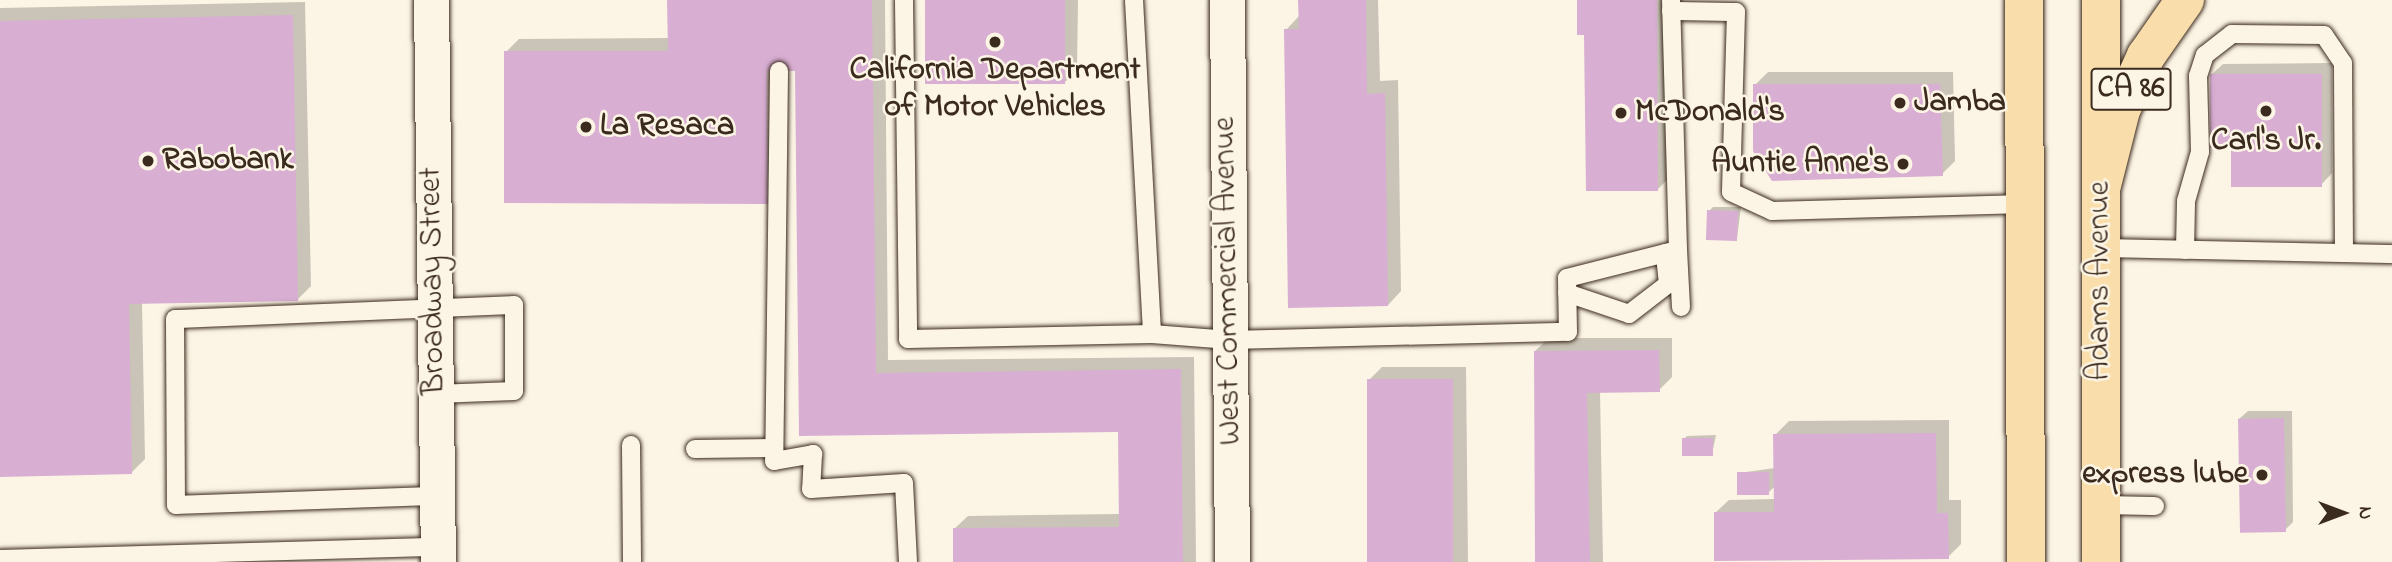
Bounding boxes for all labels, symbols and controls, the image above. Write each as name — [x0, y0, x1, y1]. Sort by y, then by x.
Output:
marker: California Department of Motor Vehicles — [987, 34, 1003, 50]
place label: California Department of Motor Vehicles — [849, 53, 1141, 128]
road number: CA 86 — [2089, 62, 2173, 116]
place label: Jamba — [1914, 84, 2006, 122]
place label: McDonald's — [1635, 94, 1785, 132]
marker: Jamba — [1892, 95, 1908, 111]
marker: Carl's Jr. — [2258, 103, 2274, 119]
marker: McDonald's — [1613, 105, 1629, 121]
place label: La Resaca — [600, 108, 734, 146]
street label: West Commercial Avenue — [1207, 116, 1251, 446]
marker: La Resaca — [578, 119, 594, 135]
place label: Carl's Jr. — [2211, 123, 2321, 161]
place label: Rabobank — [162, 142, 294, 180]
place label: Auntie Anne's — [1711, 145, 1889, 183]
marker: Rabobank — [140, 153, 156, 169]
marker: Auntie Anne's — [1895, 156, 1911, 172]
street label: Broadway Street — [413, 167, 455, 395]
street label: Adams Avenue — [2082, 181, 2120, 381]
place label: express lube — [2082, 456, 2248, 494]
marker: express lube — [2254, 467, 2270, 483]
north arrow — [2308, 478, 2378, 548]
text: N — [2351, 507, 2378, 519]

